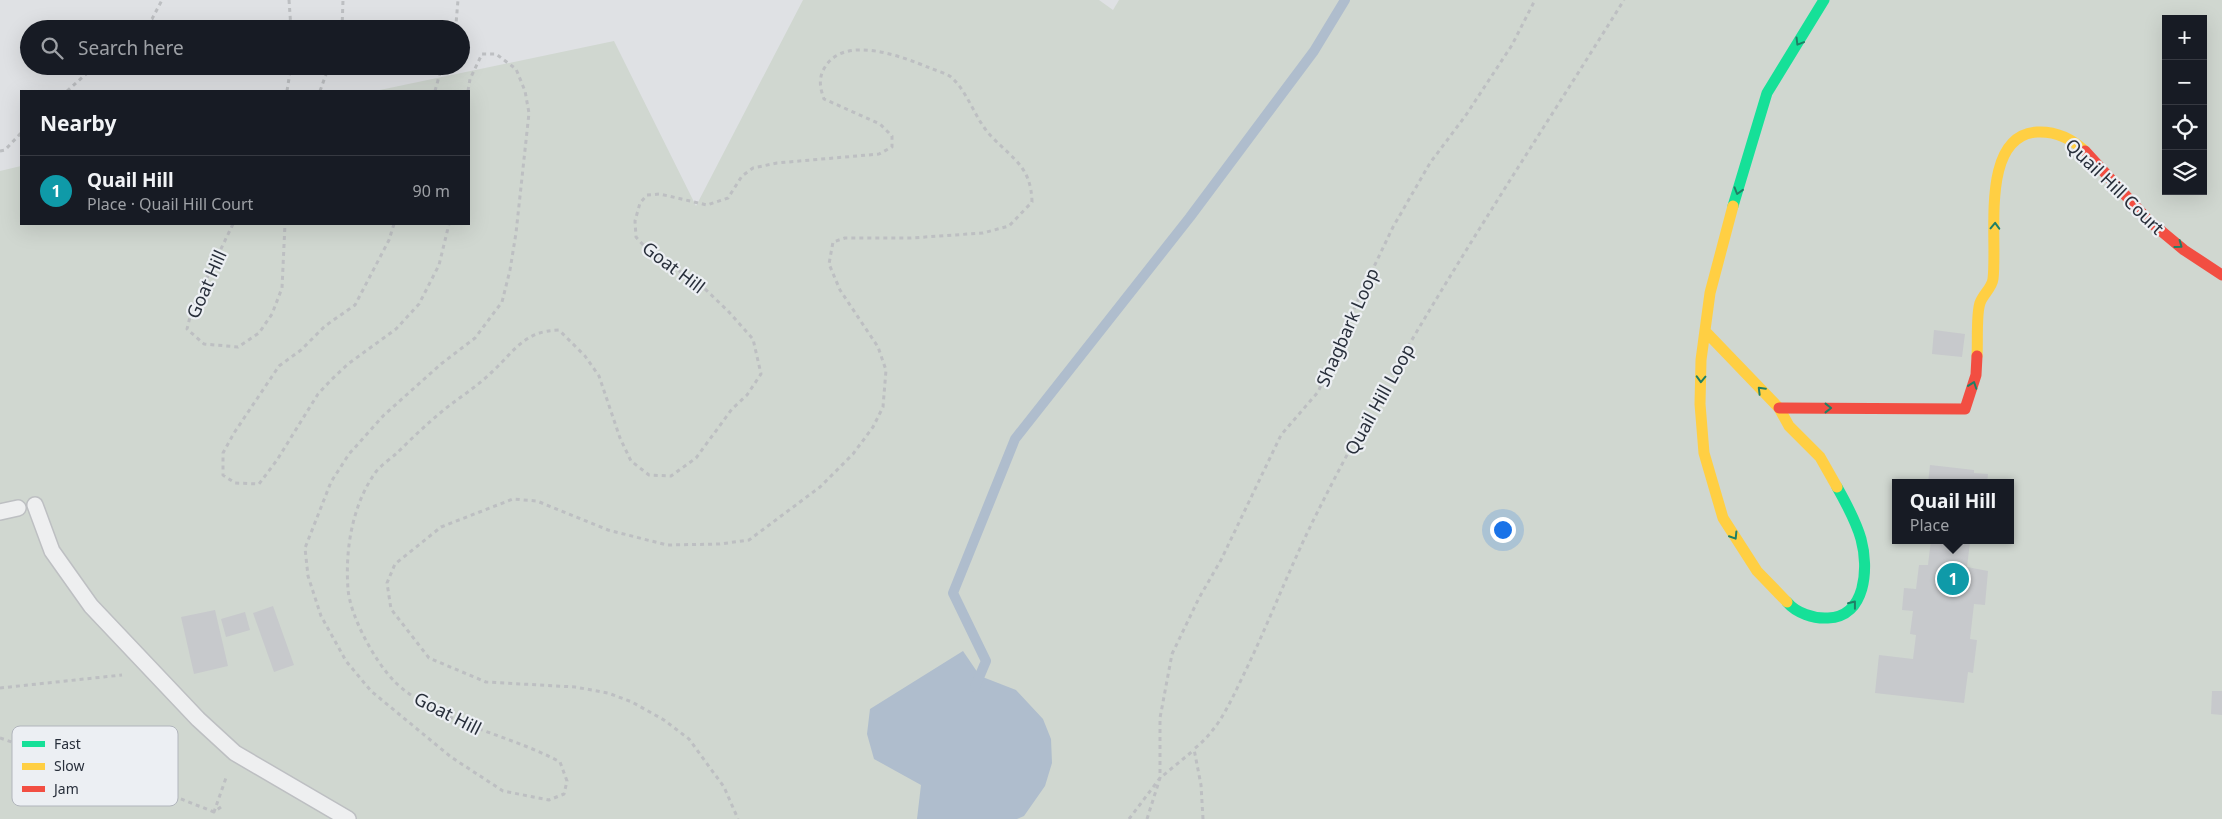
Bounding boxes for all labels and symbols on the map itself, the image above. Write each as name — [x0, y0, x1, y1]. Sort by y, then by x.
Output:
one-way arrow — [1795, 36, 1805, 45]
street label: Quail Hill Court — [2060, 133, 2170, 240]
one-way arrow — [1733, 186, 1743, 194]
one-way arrow — [1990, 222, 2000, 230]
street label: Goat Hill — [638, 236, 710, 298]
one-way arrow — [2173, 239, 2183, 248]
street label: Goat Hill — [180, 246, 232, 322]
street label: Shagbark Loop — [1310, 264, 1384, 390]
street label: Quail Hill Loop — [1339, 339, 1419, 459]
one-way arrow — [1696, 376, 1706, 384]
one-way arrow — [1967, 381, 1977, 389]
one-way arrow — [1758, 386, 1767, 395]
one-way arrow — [1824, 403, 1832, 413]
your location — [1490, 517, 1516, 543]
one-way arrow — [1728, 530, 1738, 539]
pin: 1 — [1937, 560, 1969, 598]
one-way arrow — [1848, 601, 1856, 610]
street label: Goat Hill — [410, 686, 486, 740]
legend — [12, 726, 178, 806]
text: Fast — [54, 734, 81, 753]
text: Slow — [54, 756, 85, 775]
text: Jam — [52, 779, 79, 798]

